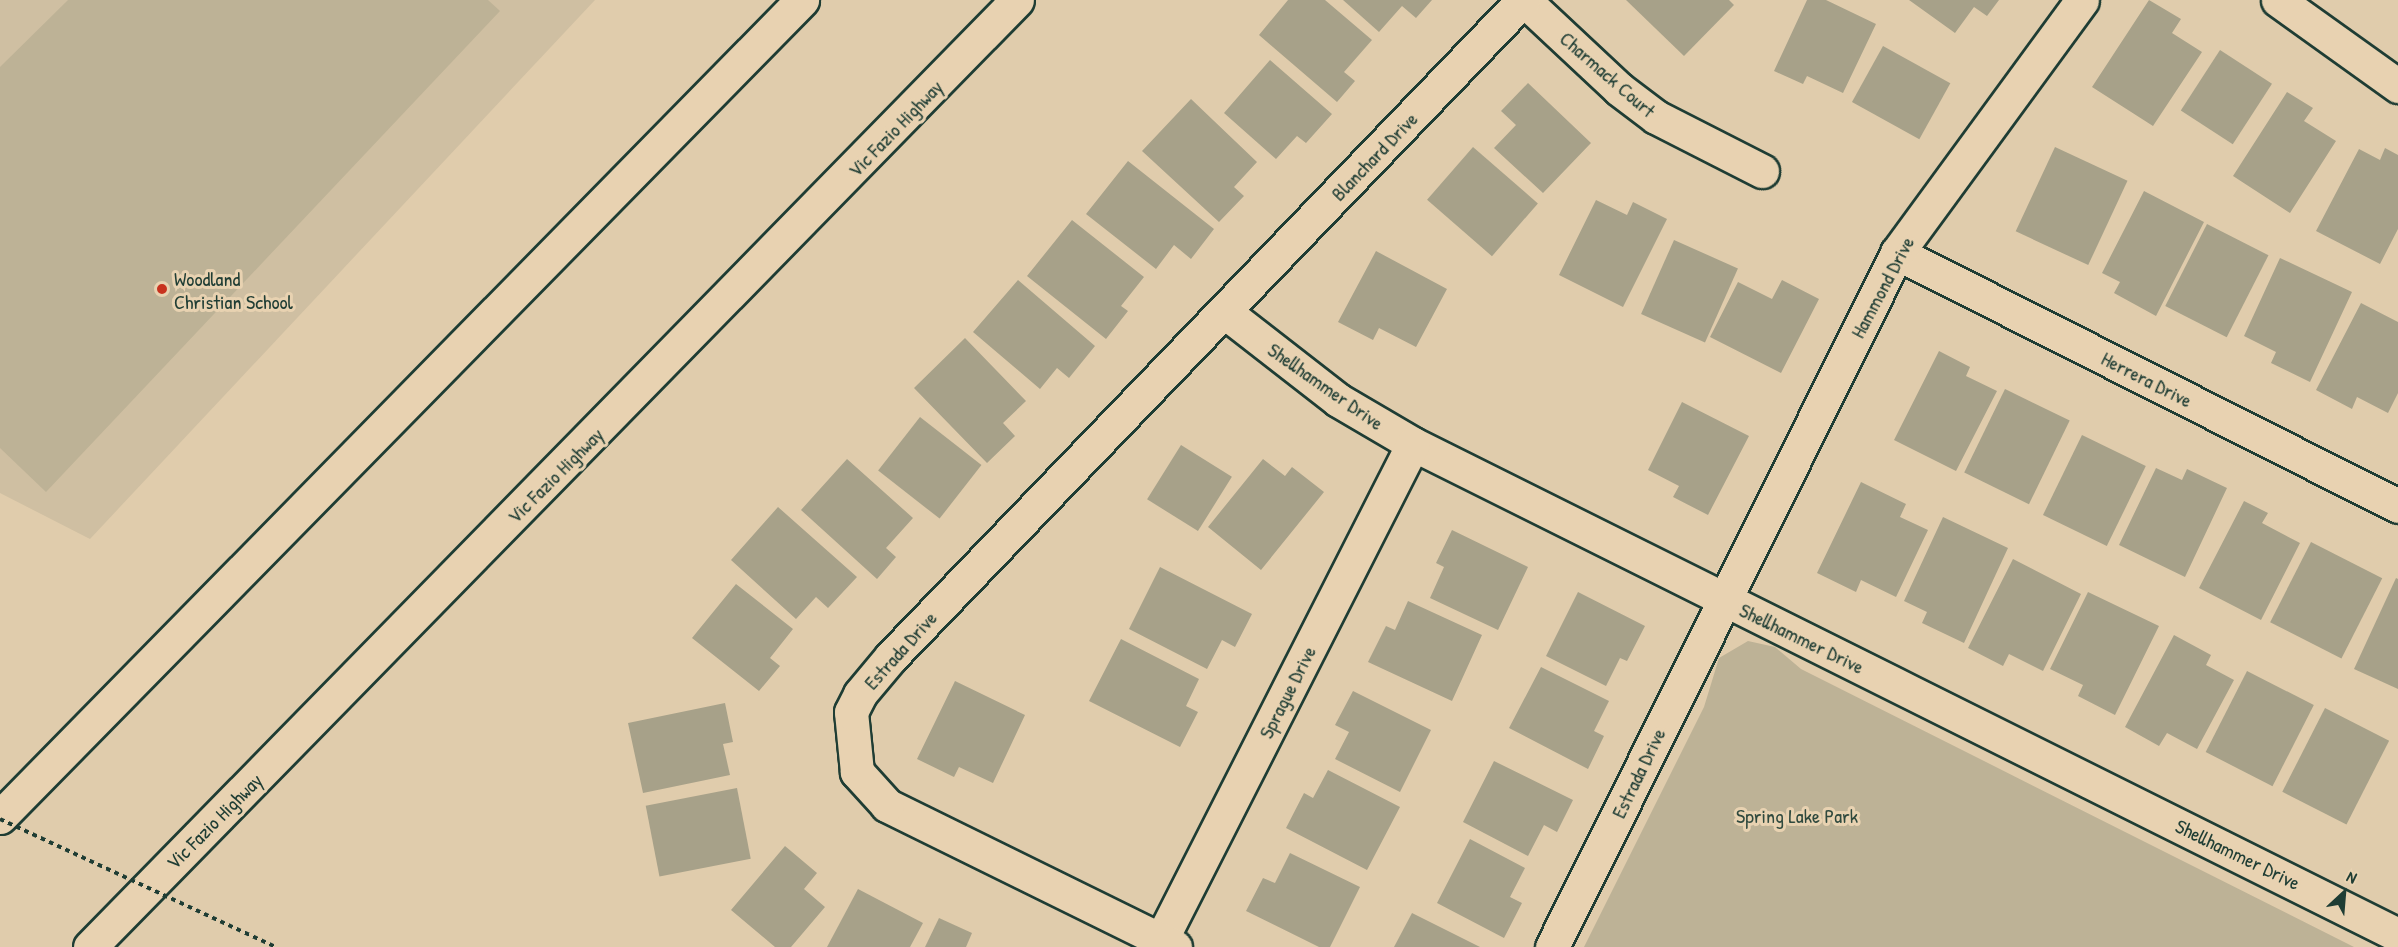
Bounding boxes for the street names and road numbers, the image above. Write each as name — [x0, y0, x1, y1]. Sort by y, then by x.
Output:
street label: Charmack Court — [1555, 26, 1661, 122]
street label: Vic Fazio Highway — [843, 74, 947, 182]
street label: Blanchard Drive — [1326, 107, 1422, 205]
street label: Hammond Drive — [1845, 232, 1919, 342]
street label: Shellhammer Drive — [1264, 337, 1388, 435]
street label: Herrera Drive — [2098, 346, 2196, 412]
street label: Vic Fazio Highway — [502, 422, 608, 528]
street label: Shellhammer Drive — [1736, 598, 1868, 678]
street label: Estrada Drive — [859, 606, 941, 694]
street label: Sprague Drive — [1254, 642, 1320, 742]
street label: Estrada Drive — [1606, 724, 1670, 822]
street label: Vic Fazio Highway — [161, 768, 267, 874]
street label: Shellhammer Drive — [2172, 814, 2304, 894]

